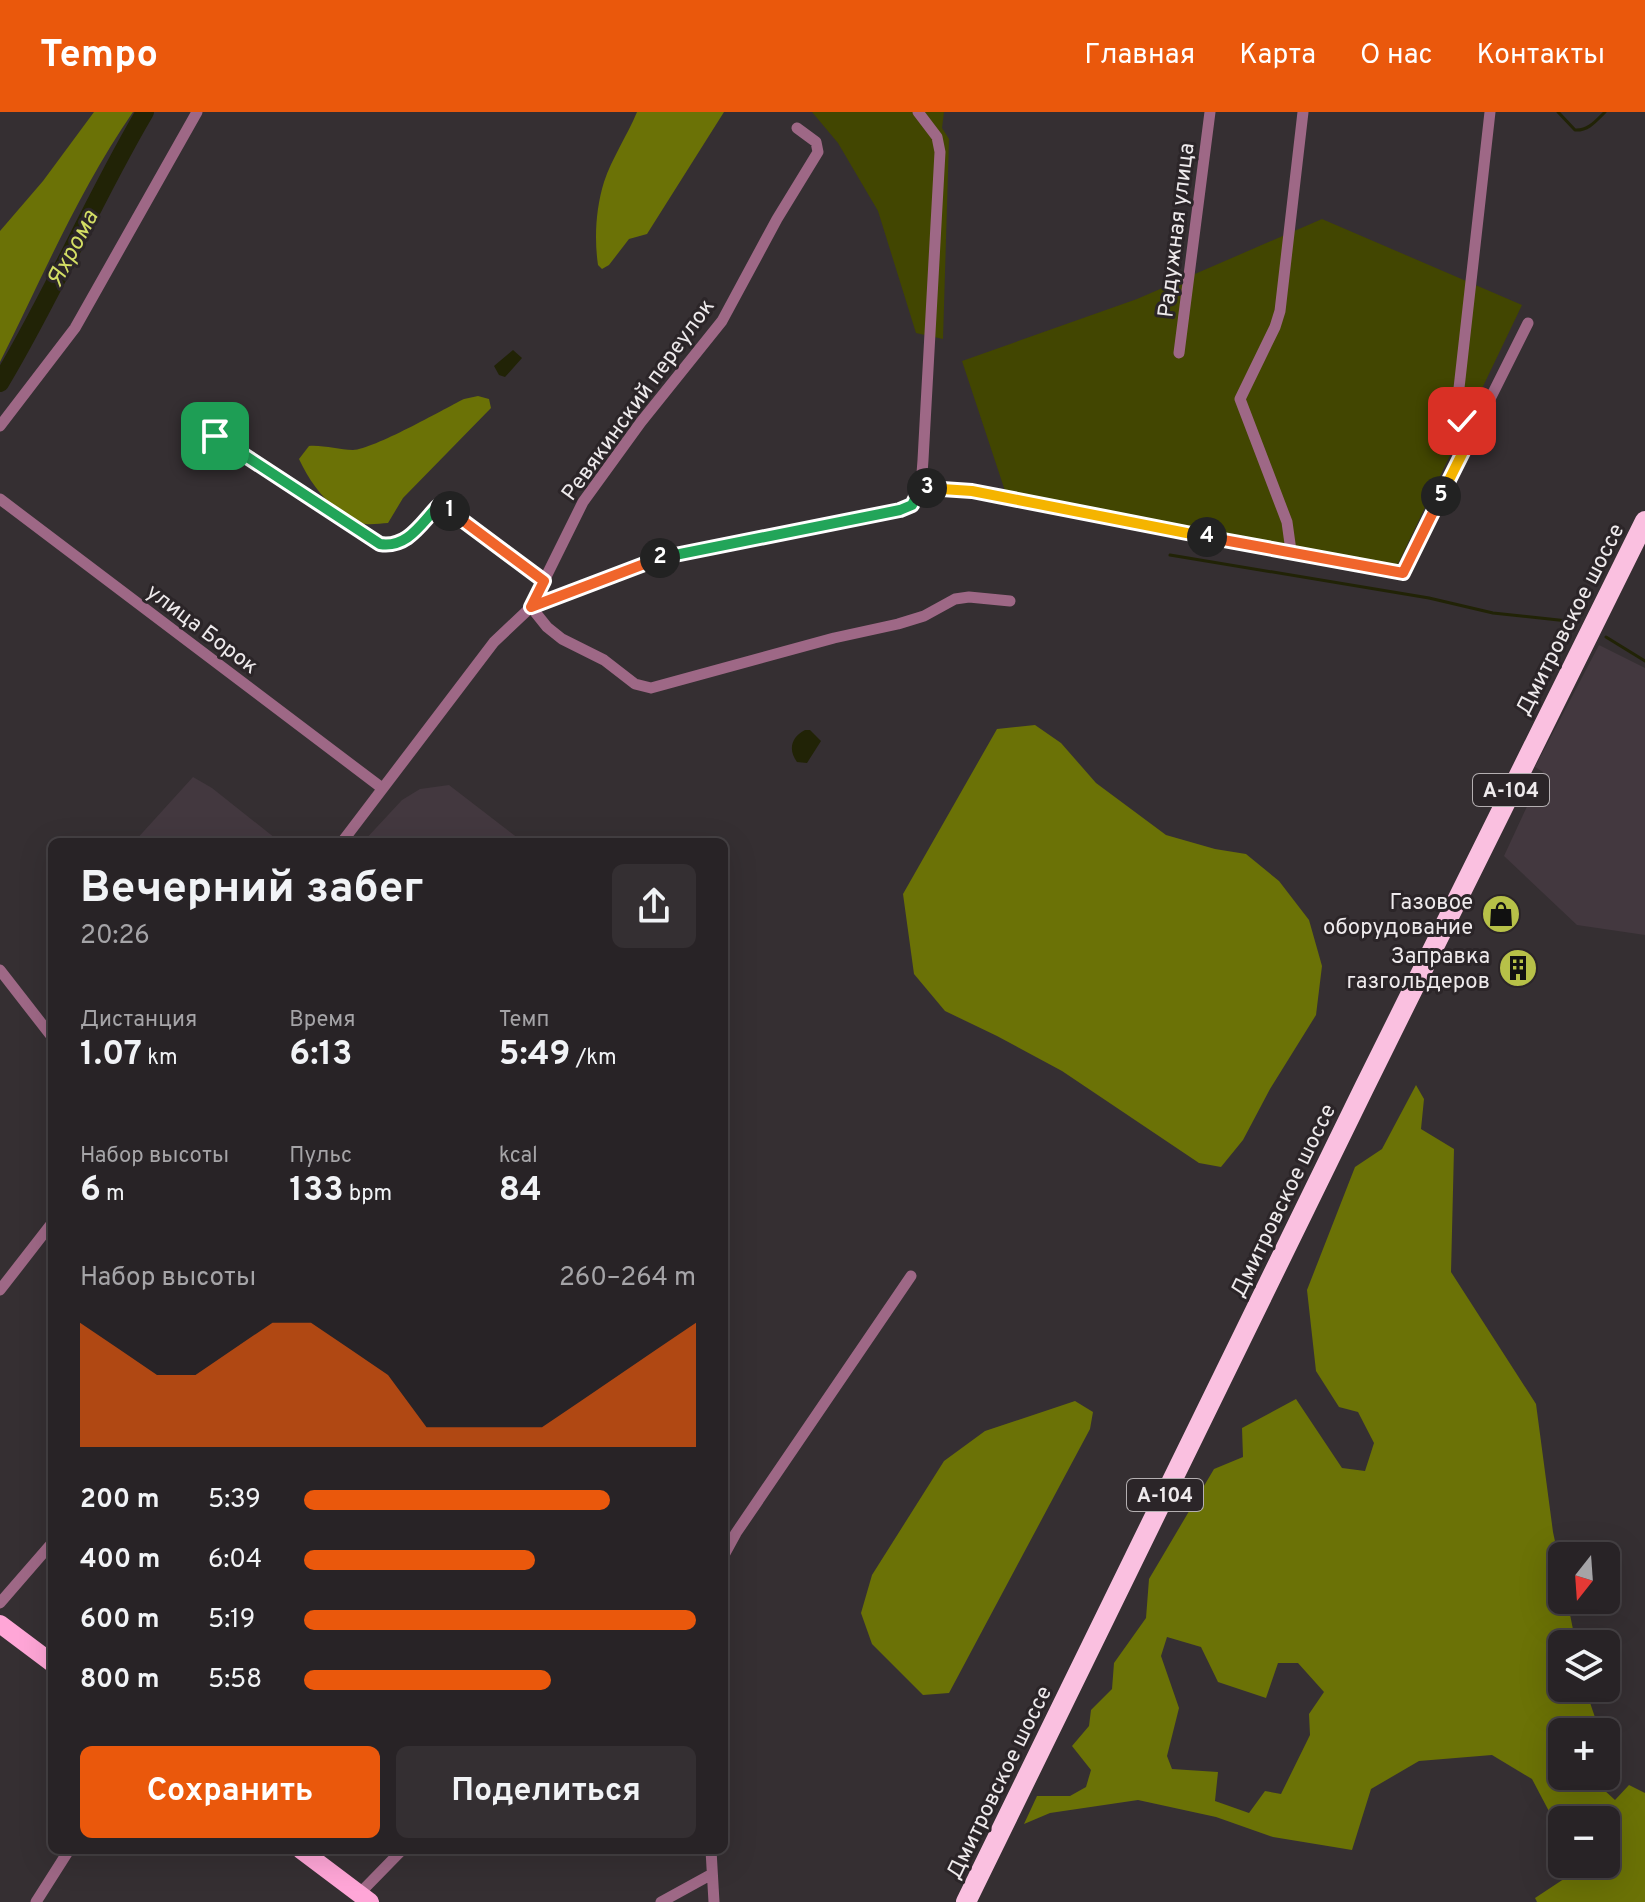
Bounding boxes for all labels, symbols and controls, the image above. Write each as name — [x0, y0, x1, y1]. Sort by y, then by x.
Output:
text: Tempo — [40, 32, 158, 81]
text: Главная — [1084, 38, 1195, 74]
text: Карта — [1239, 38, 1316, 74]
text: О нас — [1360, 38, 1433, 74]
text: Контакты — [1477, 38, 1605, 74]
street label: Радужная улица — [1153, 141, 1202, 319]
water label: Яхрома — [41, 205, 107, 292]
street label: Ревякинский переулок — [557, 294, 721, 507]
pin — [1428, 387, 1496, 455]
icon: check — [1440, 399, 1484, 443]
pin — [181, 402, 249, 470]
icon: arrive — [193, 414, 237, 458]
pin: 3 — [907, 468, 947, 508]
text: 3 — [920, 474, 934, 501]
pin: 5 — [1421, 476, 1461, 516]
text: 5 — [1434, 482, 1448, 509]
pin: 1 — [430, 491, 470, 531]
text: 1 — [446, 497, 454, 524]
pin: 4 — [1187, 517, 1227, 557]
street label: Дмитровское шоссе — [1511, 520, 1631, 721]
text: 4 — [1200, 523, 1214, 550]
pin: 2 — [640, 538, 680, 578]
text: 2 — [653, 544, 667, 571]
street label: улица Борок — [140, 579, 263, 681]
road number: А-104 — [1473, 774, 1549, 806]
text: Вечерний забег — [80, 862, 424, 918]
button: share — [612, 864, 696, 948]
place label: Газовое оборудование — [1323, 890, 1473, 942]
shop icon: Газовое оборудование — [1480, 893, 1522, 935]
text: 20:26 — [80, 920, 150, 953]
place label: Заправка газгольдеров — [1346, 944, 1490, 996]
building icon: Заправка газгольдеров — [1497, 947, 1539, 989]
text: Дистанция — [80, 1007, 197, 1034]
text: Время — [289, 1007, 355, 1034]
text: Темп — [499, 1007, 549, 1034]
text: 1.07 — [80, 1034, 142, 1077]
text: 6:13 — [289, 1034, 352, 1077]
text: 5:49 — [499, 1034, 570, 1077]
text: km — [142, 1045, 178, 1072]
text: /km — [570, 1045, 617, 1072]
street label: Дмитровское шоссе — [1226, 1100, 1343, 1302]
text: Набор высоты — [80, 1143, 229, 1170]
text: Пульс — [289, 1143, 352, 1170]
text: kcal — [499, 1143, 538, 1170]
text: 6 — [80, 1170, 101, 1213]
text: 133 — [289, 1170, 344, 1213]
text: 84 — [499, 1170, 542, 1213]
text: m — [101, 1181, 125, 1208]
text: bpm — [344, 1181, 392, 1208]
text: Набор высоты — [80, 1262, 256, 1295]
text: 260–264 m — [559, 1262, 696, 1295]
road number: А-104 — [1127, 1479, 1203, 1511]
text: 200 m — [80, 1484, 159, 1517]
text: 5:39 — [208, 1484, 261, 1517]
north arrow — [1548, 1542, 1620, 1614]
map controls — [1548, 1542, 1620, 1878]
text: 400 m — [80, 1544, 160, 1577]
text: 6:04 — [208, 1544, 262, 1577]
text: 600 m — [80, 1604, 160, 1637]
text: 5:19 — [208, 1604, 255, 1637]
button: layers — [1548, 1630, 1620, 1702]
text: 800 m — [80, 1664, 160, 1697]
text: 5:58 — [208, 1664, 262, 1697]
street label: Дмитровское шоссе — [942, 1682, 1059, 1884]
button: + — [1548, 1718, 1620, 1790]
button: Сохранить — [80, 1746, 380, 1838]
button: Поделиться — [396, 1746, 696, 1838]
button: − — [1548, 1806, 1620, 1878]

